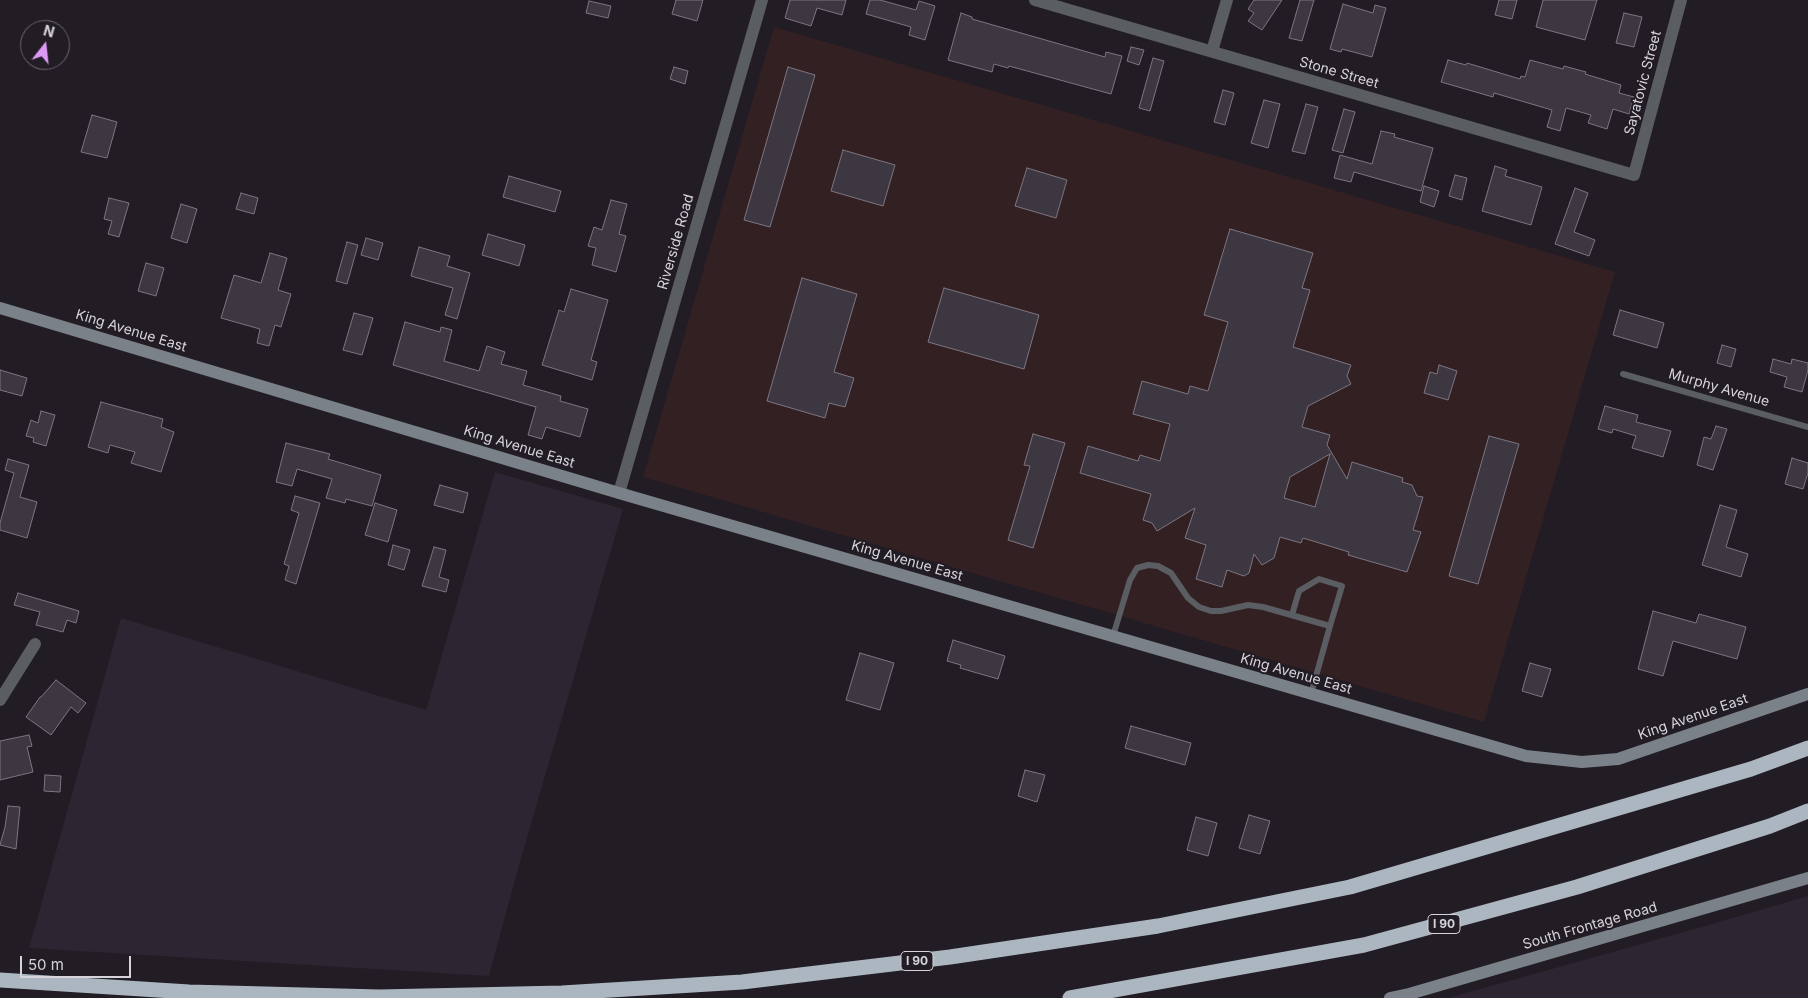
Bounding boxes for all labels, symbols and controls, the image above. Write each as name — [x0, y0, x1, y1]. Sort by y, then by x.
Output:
north arrow — [20, 20, 70, 70]
text: N — [42, 21, 56, 41]
street label: Sayatovic Street — [1621, 29, 1665, 137]
street label: Stone Street — [1297, 54, 1381, 92]
street label: Riverside Road — [654, 192, 698, 292]
street label: King Avenue East — [73, 306, 189, 356]
street label: Murphy Avenue — [1667, 366, 1771, 410]
street label: King Avenue East — [461, 422, 577, 472]
street label: King Avenue East — [849, 537, 965, 585]
street label: King Avenue East — [1238, 650, 1354, 698]
street label: King Avenue East — [1636, 690, 1750, 744]
street label: South Frontage Road — [1521, 899, 1659, 953]
road number: I 90 — [1428, 914, 1460, 934]
scale bar — [22, 946, 134, 978]
road number: I 90 — [901, 951, 933, 970]
text: 50 m — [28, 955, 64, 974]

